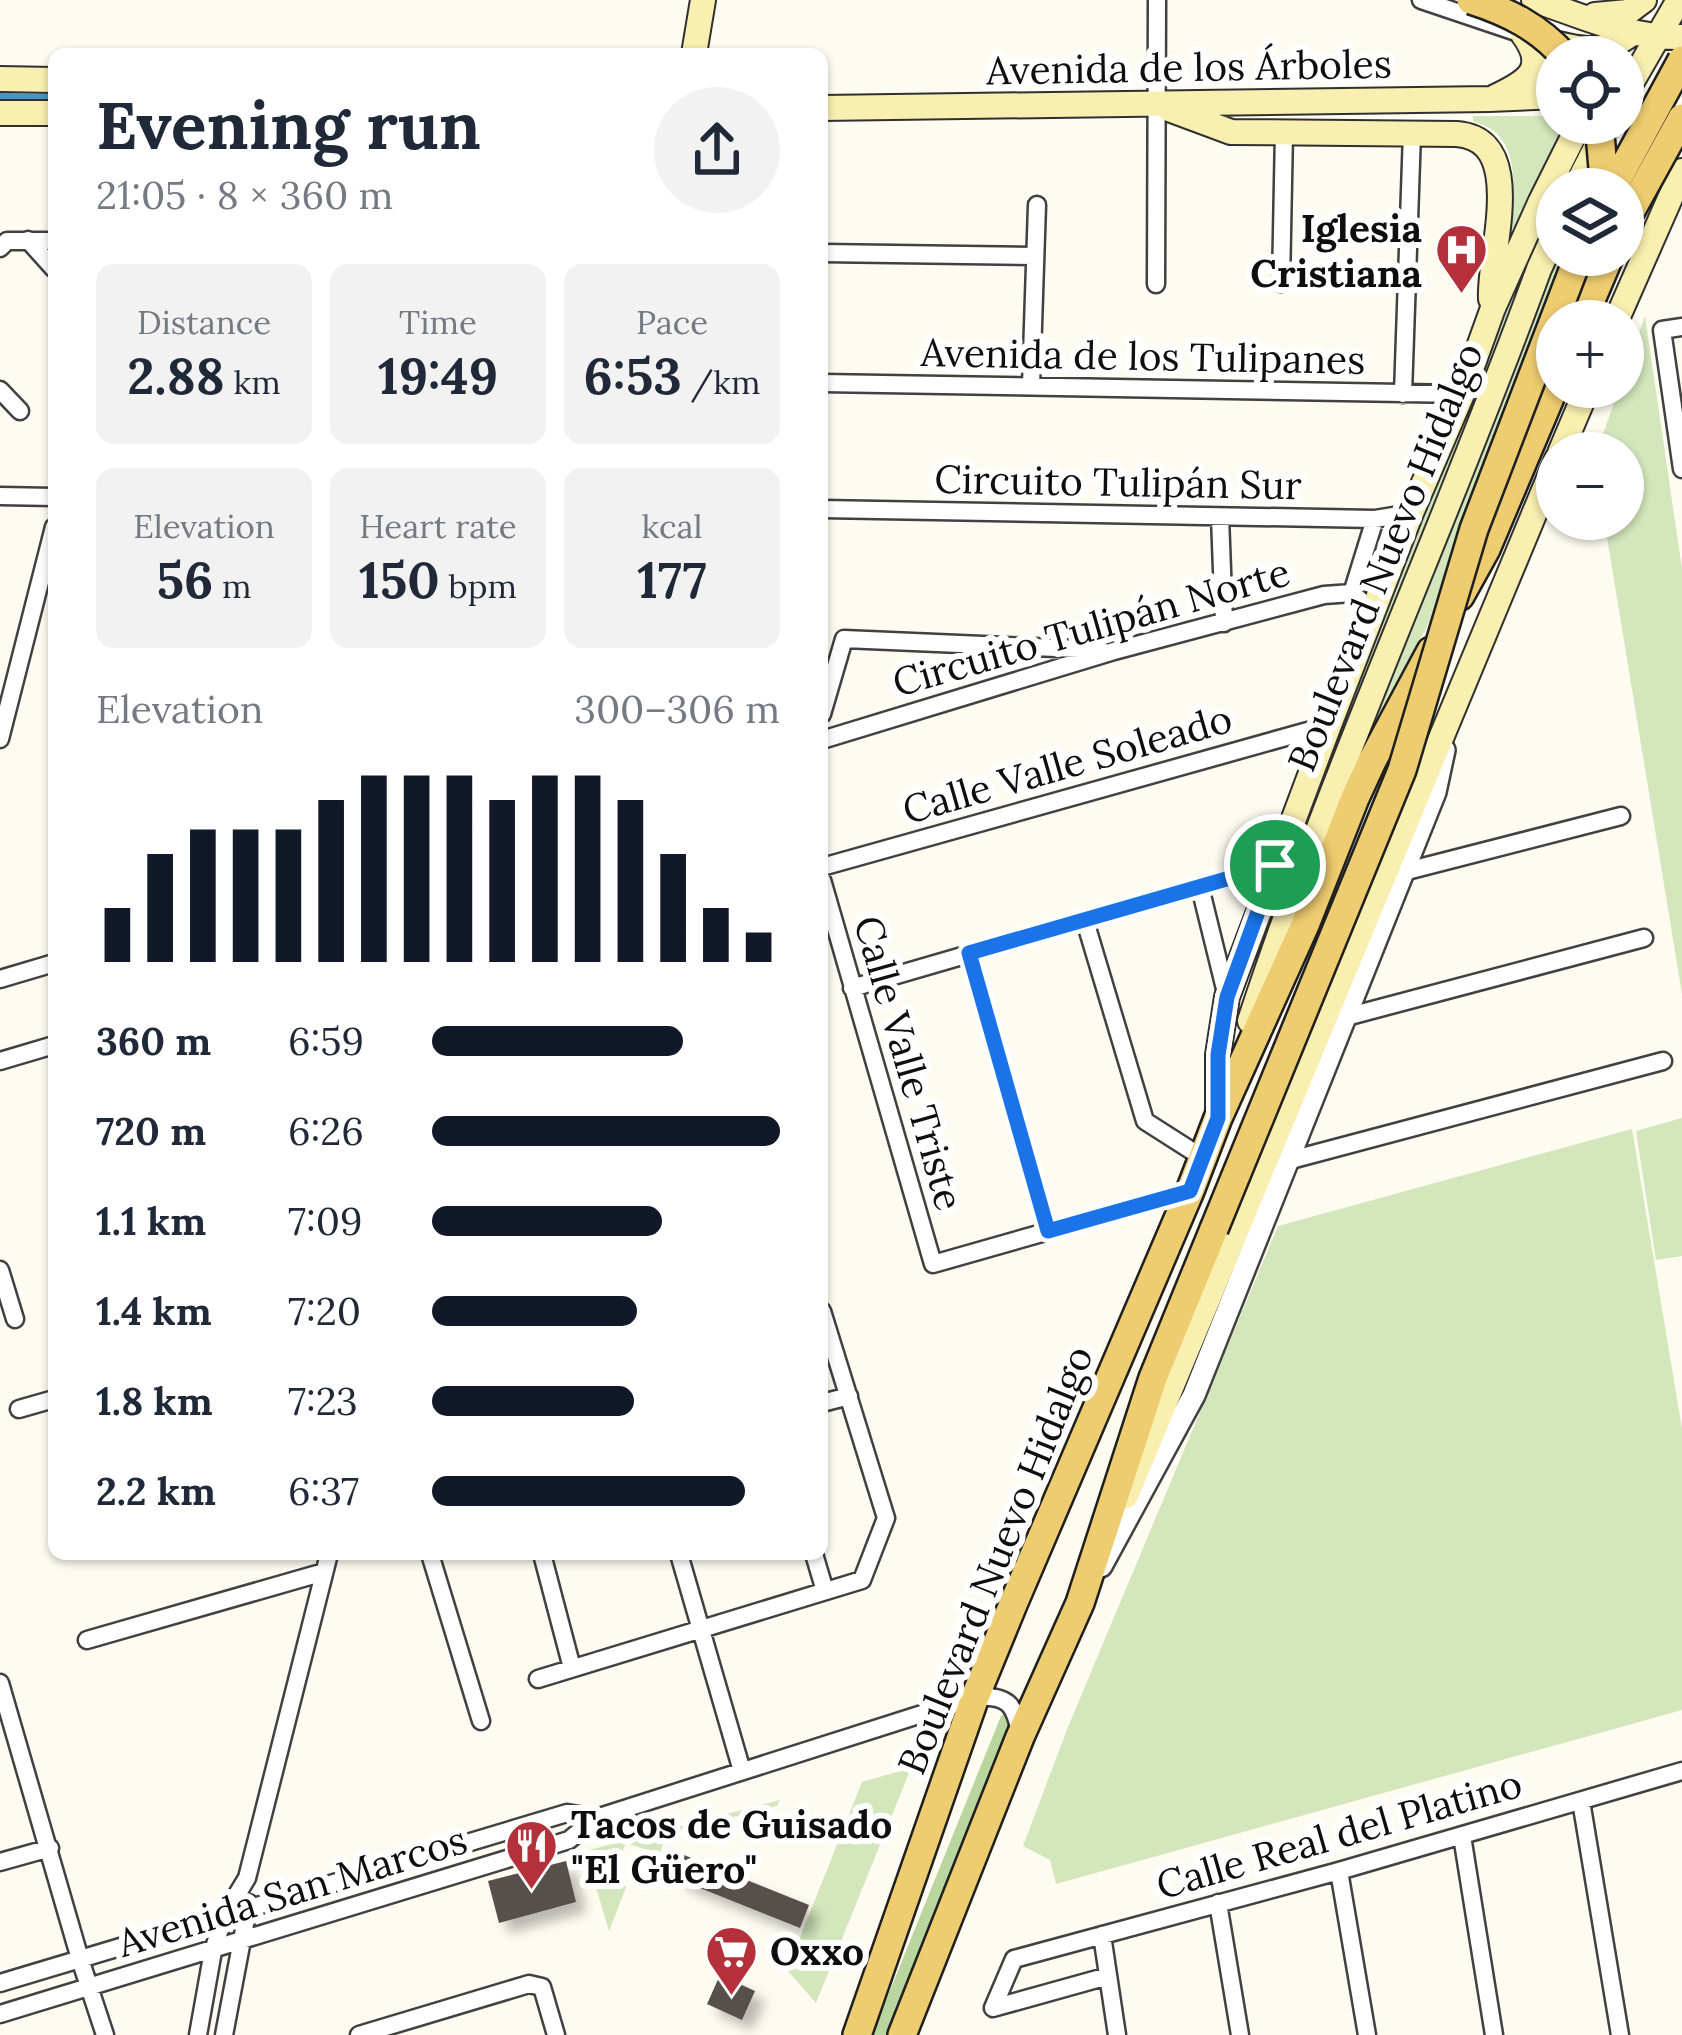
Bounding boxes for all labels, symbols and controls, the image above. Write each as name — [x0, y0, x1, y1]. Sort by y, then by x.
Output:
map controls — [1536, 36, 1644, 540]
button: locate — [1536, 36, 1644, 144]
street label: Avenida de los Árboles — [985, 38, 1392, 96]
text: Evening run — [96, 83, 481, 167]
button: share — [654, 87, 780, 213]
button: layers — [1536, 168, 1644, 276]
text: 21:05 · 8 × 360 m — [96, 170, 393, 220]
place label: Iglesia Cristiana — [1250, 203, 1422, 298]
hospital icon: Iglesia Cristiana — [1433, 222, 1489, 296]
button: + — [1536, 300, 1644, 408]
text: Distance — [137, 301, 271, 343]
text: Time — [399, 301, 477, 343]
text: Pace — [636, 301, 708, 343]
street label: Avenida de los Tulipanes — [919, 327, 1366, 385]
street label: Boulevard Nuevo Hidalgo — [1276, 336, 1494, 778]
text: 2.88 — [127, 343, 225, 408]
text: 19:49 — [378, 343, 498, 408]
text: 6:53 — [584, 343, 682, 408]
text: km — [225, 361, 281, 403]
text: /km — [682, 361, 760, 403]
button: − — [1536, 432, 1644, 540]
street label: Circuito Tulipán Sur — [934, 454, 1302, 510]
text: Elevation — [133, 505, 275, 547]
text: Heart rate — [359, 505, 517, 547]
text: kcal — [642, 505, 702, 547]
street label: Circuito Tulipán Norte — [887, 546, 1295, 708]
text: 56 — [156, 547, 213, 612]
text: 150 — [359, 547, 440, 612]
text: 177 — [637, 547, 707, 612]
text: m — [213, 565, 252, 607]
text: bpm — [440, 565, 517, 607]
text: Elevation — [96, 684, 264, 734]
text: 300–306 m — [574, 684, 780, 734]
street label: Calle Valle Soleado — [897, 693, 1237, 835]
pin — [1224, 814, 1326, 916]
icon: arrive — [1242, 832, 1308, 898]
street label: Calle Valle Triste — [843, 910, 975, 1216]
text: 360 m — [96, 1016, 211, 1066]
text: 6:59 — [288, 1016, 364, 1066]
text: 720 m — [96, 1106, 206, 1156]
text: 6:26 — [288, 1106, 364, 1156]
text: 1.1 km — [96, 1196, 206, 1246]
text: 7:09 — [288, 1196, 363, 1246]
text: 1.4 km — [96, 1286, 212, 1336]
text: 7:20 — [288, 1286, 361, 1336]
street label: Boulevard Nuevo Hidalgo — [886, 1339, 1104, 1781]
text: 1.8 km — [96, 1376, 213, 1426]
text: 7:23 — [288, 1376, 358, 1426]
text: 2.2 km — [96, 1466, 216, 1516]
text: 6:37 — [288, 1466, 359, 1516]
street label: Calle Real del Platino — [1150, 1758, 1528, 1910]
place label: Tacos de Guisado "El Güero" — [571, 1799, 892, 1894]
street label: Avenida San Marcos — [110, 1814, 473, 1968]
restaurant icon: Tacos de Guisado "El Güero" — [504, 1818, 560, 1892]
supermarket icon: Oxxo — [703, 1923, 759, 1997]
place label: Oxxo — [770, 1926, 864, 1976]

